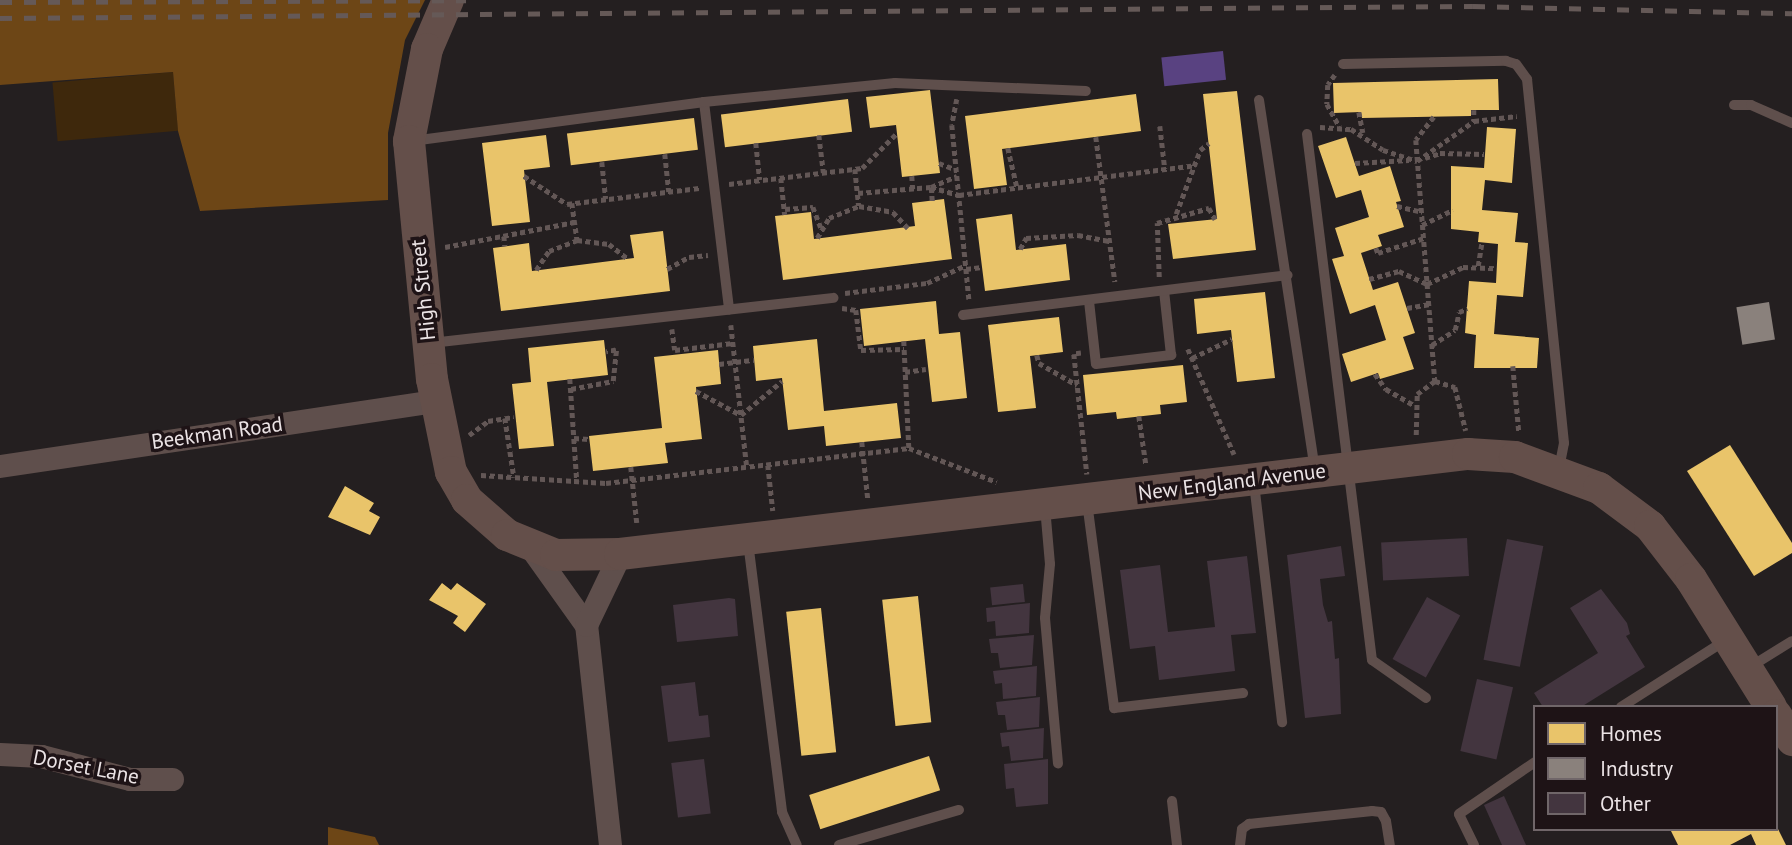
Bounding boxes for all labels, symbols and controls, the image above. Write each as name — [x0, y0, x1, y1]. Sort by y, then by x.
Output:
street label: High Street — [405, 238, 441, 342]
street label: Beekman Road — [150, 411, 284, 455]
street label: New England Avenue — [1136, 458, 1328, 506]
legend — [1533, 705, 1778, 831]
text: Homes — [1600, 720, 1662, 747]
street label: Dorset Lane — [31, 744, 141, 790]
text: Industry — [1600, 755, 1673, 782]
text: Other — [1600, 790, 1651, 817]

